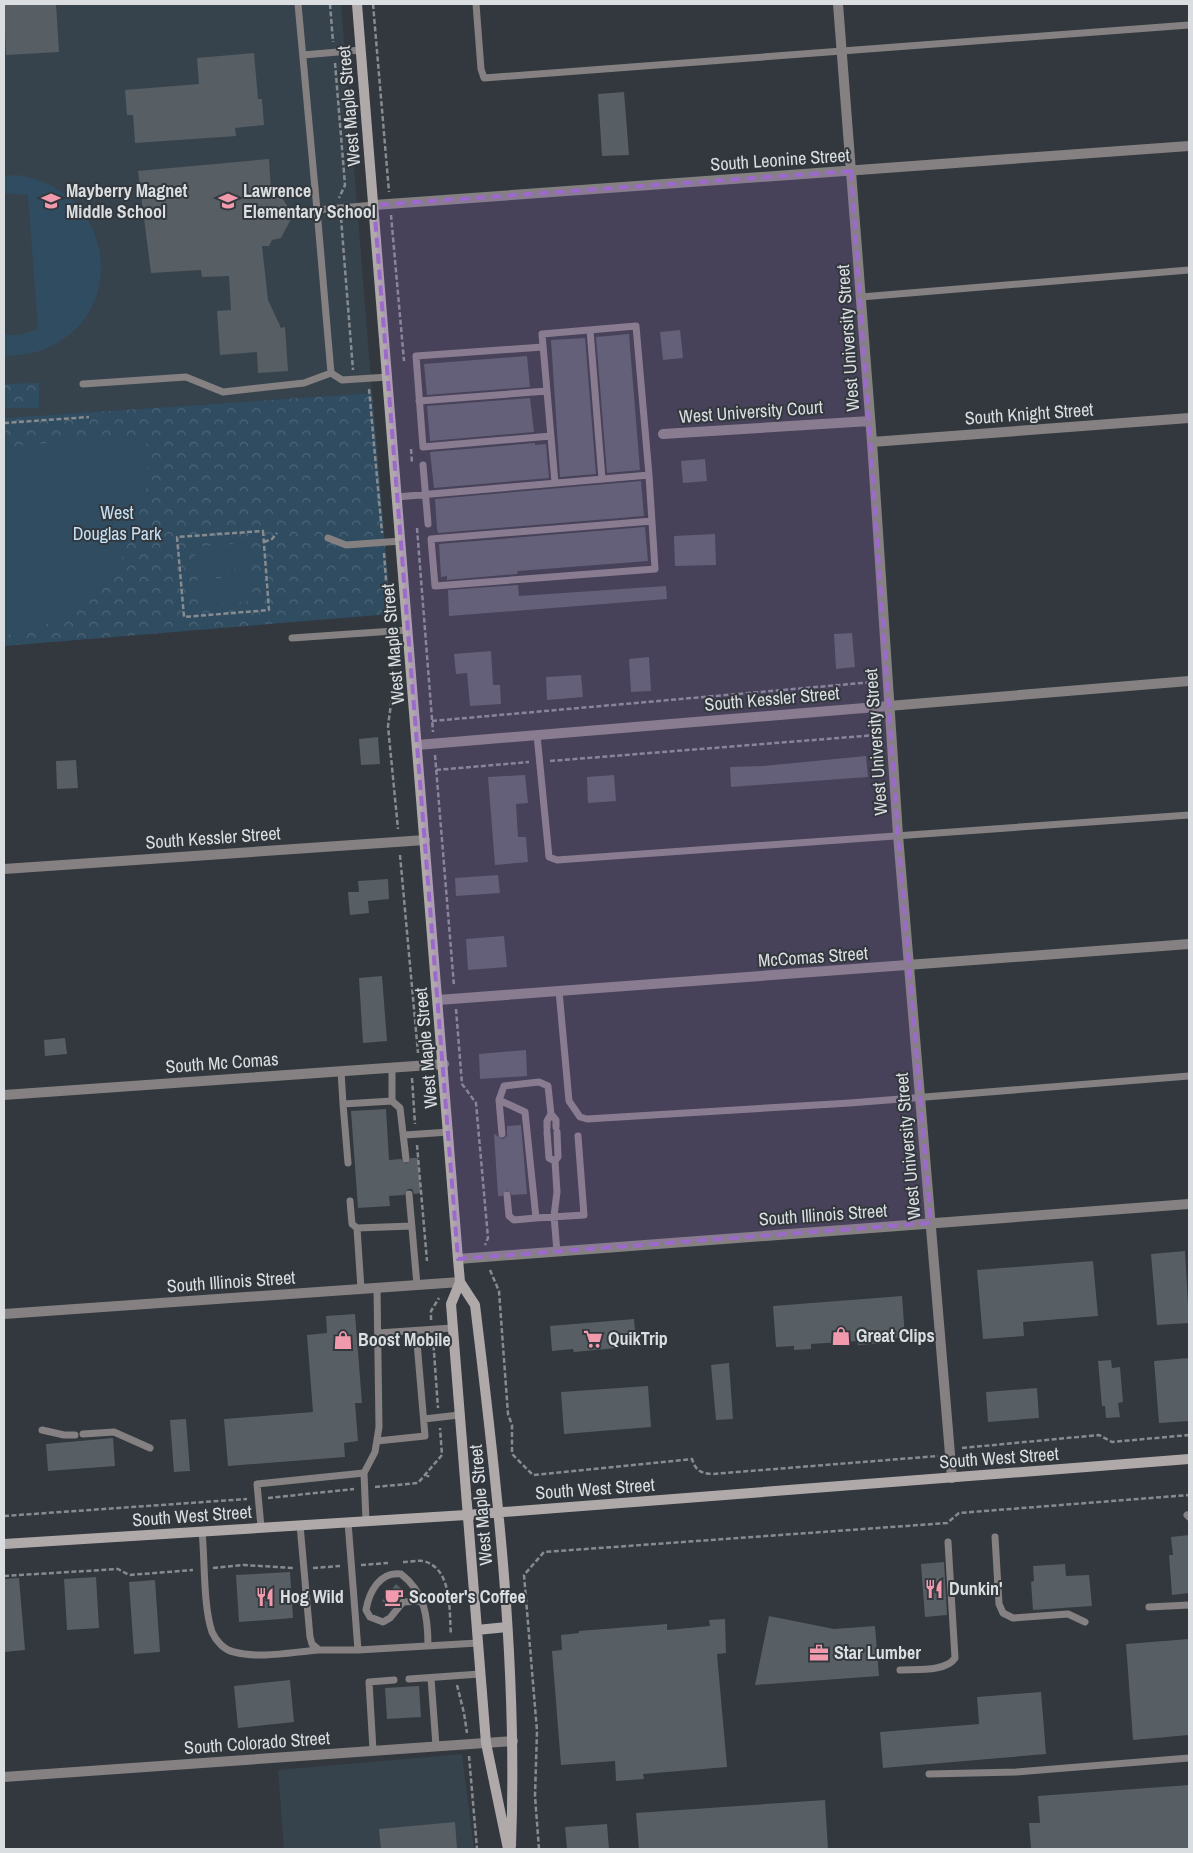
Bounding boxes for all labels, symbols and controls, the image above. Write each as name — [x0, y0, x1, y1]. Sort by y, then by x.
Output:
street label: West Maple Street — [331, 45, 366, 167]
street label: South Leonine Street — [709, 142, 850, 177]
place label: Mayberry Magnet Middle School — [66, 178, 187, 224]
place label: Lawrence Elementary School — [243, 178, 376, 224]
school or university icon: Mayberry Magnet Middle School — [40, 190, 62, 212]
school or university icon: Lawrence Elementary School — [217, 190, 239, 212]
street label: West University Street — [830, 264, 865, 412]
street label: West University Court — [678, 394, 824, 429]
street label: South Knight Street — [964, 397, 1094, 430]
park label: West Douglas Park — [73, 500, 162, 546]
street label: West Maple Street — [375, 583, 410, 705]
street label: West University Street — [858, 668, 893, 816]
street label: South Kessler Street — [703, 680, 840, 717]
street label: South Kessler Street — [145, 820, 281, 855]
street label: McComas Street — [757, 940, 869, 973]
street label: West Maple Street — [408, 987, 443, 1109]
street label: South Mc Comas — [165, 1046, 279, 1079]
street label: West University Street — [889, 1072, 926, 1221]
street label: South Illinois Street — [758, 1198, 888, 1231]
street label: South Illinois Street — [166, 1265, 296, 1298]
place label: Great Clips — [856, 1323, 935, 1348]
shop icon: Great Clips — [830, 1325, 852, 1347]
place label: QuikTrip — [608, 1326, 668, 1351]
place label: Boost Mobile — [358, 1327, 451, 1352]
supermarket icon: QuikTrip — [582, 1328, 604, 1350]
shop icon: Boost Mobile — [332, 1329, 354, 1351]
street label: South West Street — [938, 1441, 1059, 1474]
street label: West Maple Street — [463, 1444, 498, 1566]
street label: South West Street — [534, 1472, 655, 1505]
street label: South West Street — [131, 1499, 252, 1532]
place label: Dunkin' — [949, 1576, 1003, 1601]
restaurant icon: Dunkin' — [923, 1578, 945, 1600]
place label: Hog Wild — [280, 1584, 344, 1609]
place label: Scooter's Coffee — [409, 1584, 526, 1609]
restaurant icon: Hog Wild — [254, 1586, 276, 1608]
cafe icon: Scooter's Coffee — [383, 1586, 405, 1608]
place label: Star Lumber — [834, 1640, 921, 1665]
office icon: Star Lumber — [808, 1642, 830, 1664]
street label: South Colorado Street — [183, 1725, 331, 1760]

